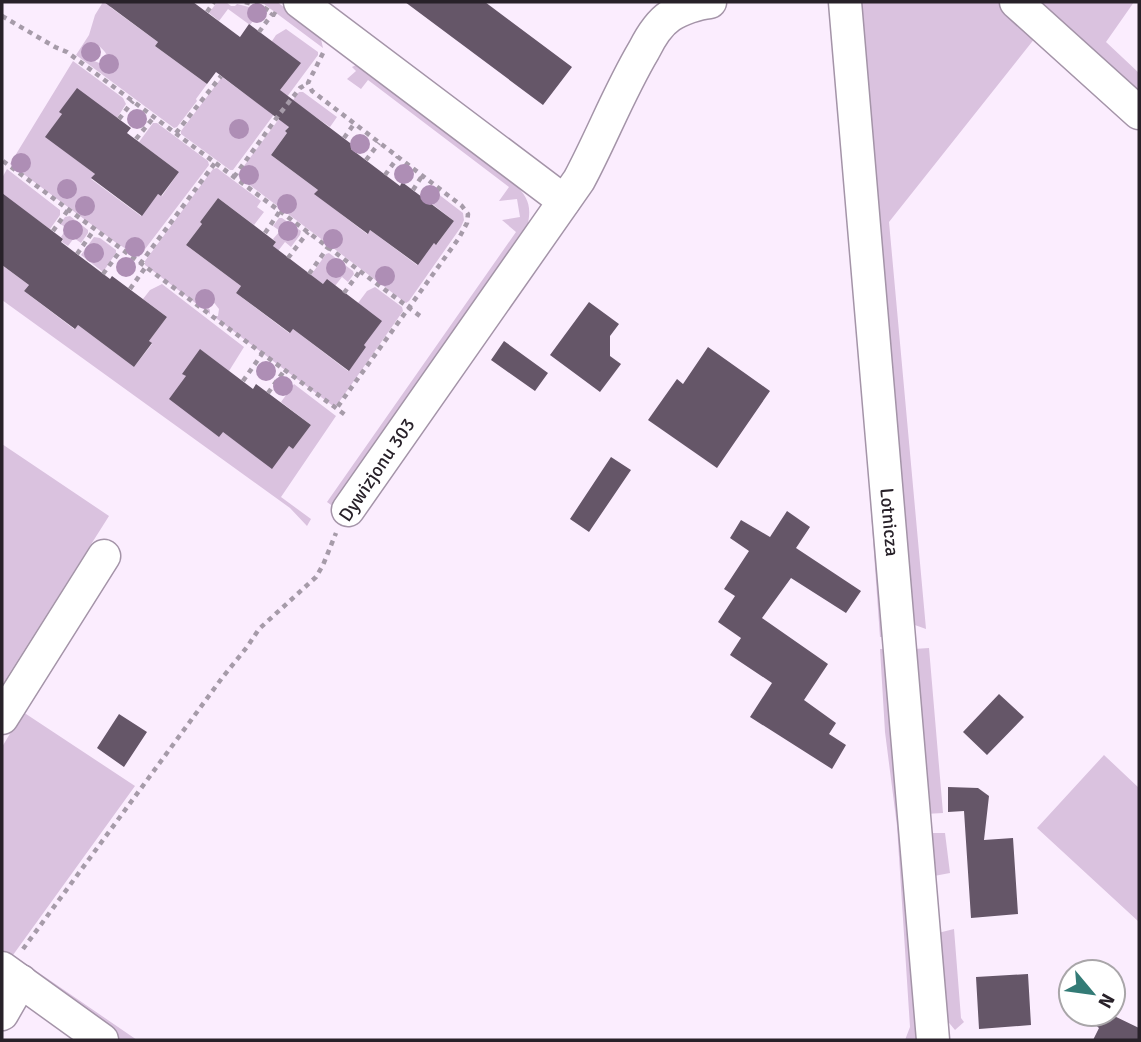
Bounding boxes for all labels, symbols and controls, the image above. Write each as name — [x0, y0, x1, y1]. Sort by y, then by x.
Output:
street label: Dywizjonu 303 — [334, 414, 420, 526]
street label: Lotnicza — [874, 487, 904, 557]
north arrow — [1057, 958, 1127, 1028]
text: N — [1092, 989, 1120, 1012]

